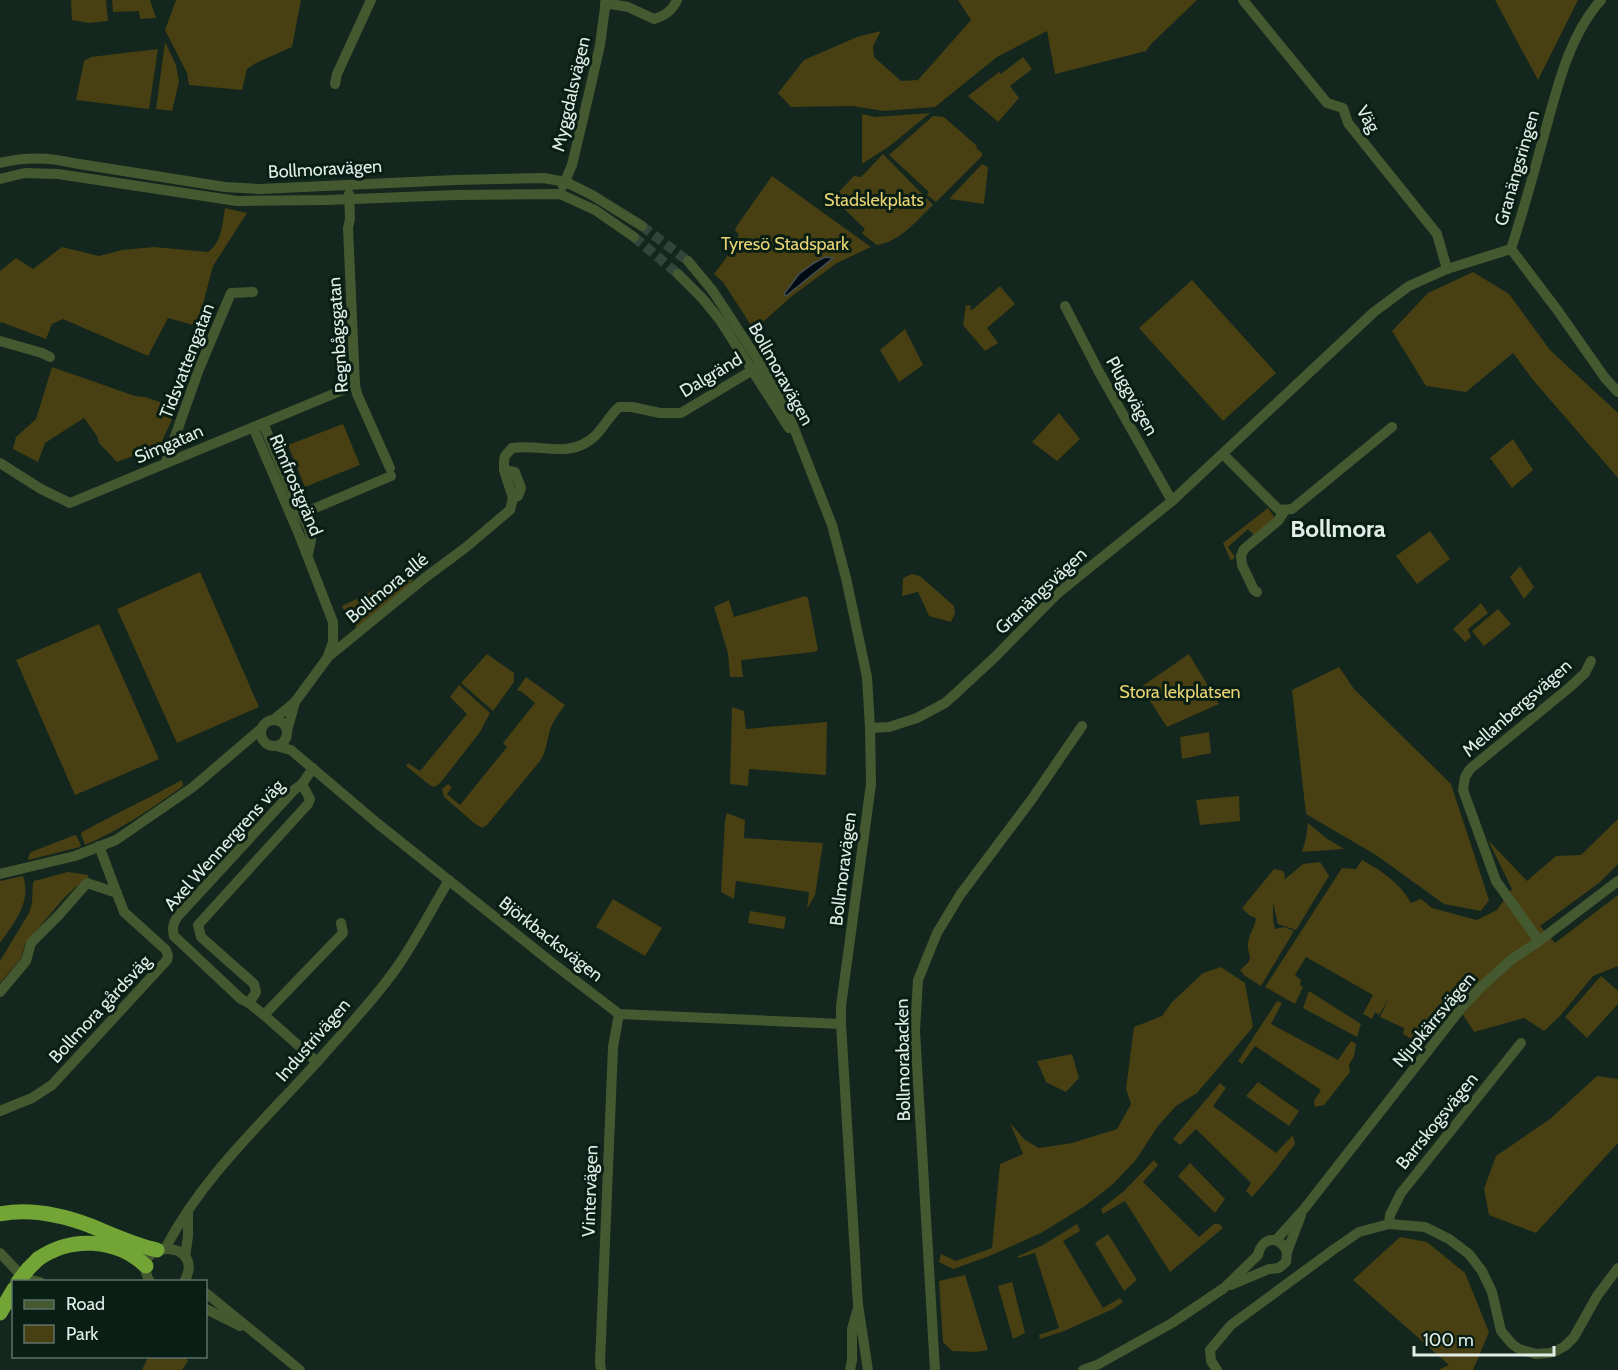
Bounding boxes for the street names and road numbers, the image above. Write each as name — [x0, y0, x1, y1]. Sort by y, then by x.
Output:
street label: Myggdalsvägen — [547, 34, 595, 154]
street label: Väg — [1351, 101, 1385, 137]
street label: Granängsringen — [1490, 108, 1544, 228]
street label: Bollmoravägen — [267, 155, 383, 183]
street label: Regnbågsgatan — [323, 276, 353, 394]
street label: Tidsvattengatan — [155, 300, 219, 422]
street label: Bollmoravägen — [744, 319, 818, 429]
street label: Dalgränd — [676, 348, 746, 402]
street label: Pluggvägen — [1101, 352, 1163, 440]
street label: Simgatan — [131, 420, 207, 468]
street label: Rimfrostgränd — [265, 431, 327, 539]
street label: Granängsvägen — [991, 543, 1091, 639]
street label: Bollmora allé — [341, 548, 433, 628]
street label: Mellanbergsvägen — [1458, 655, 1576, 761]
street label: Axel Wennergrens väg — [159, 774, 289, 915]
street label: Bollmoravägen — [825, 811, 861, 927]
street label: Björkbacksvägen — [495, 892, 607, 986]
street label: Bollmora gårdsväg — [44, 950, 156, 1068]
street label: Njupkärrsvägen — [1388, 968, 1480, 1072]
street label: Industrivägen — [271, 994, 355, 1086]
street label: Bollmorabacken — [891, 998, 915, 1122]
street label: Barrskogsvägen — [1391, 1068, 1483, 1174]
street label: Vintervägen — [577, 1145, 603, 1237]

